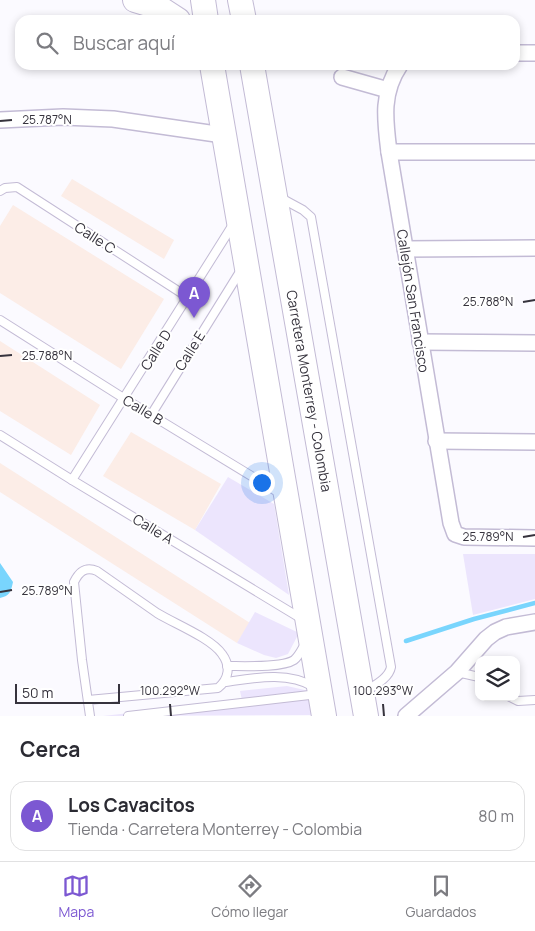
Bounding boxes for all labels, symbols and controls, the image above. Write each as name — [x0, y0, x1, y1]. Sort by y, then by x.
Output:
search box — [15, 15, 520, 70]
icon: search — [33, 29, 61, 57]
text: Buscar aquí — [73, 30, 175, 56]
text: 25.787°N — [22, 111, 72, 128]
street label: Calle C — [71, 217, 119, 258]
street label: Callejón San Francisco — [393, 228, 434, 374]
pin: A — [178, 277, 210, 318]
street label: Carretera Monterrey - Colombia — [282, 289, 337, 493]
text: 25.788°N — [463, 293, 513, 310]
street label: Calle D — [136, 326, 175, 374]
street label: Calle E — [170, 327, 209, 374]
text: 25.788°N — [22, 347, 72, 364]
street label: Calle B — [120, 390, 167, 429]
your location — [249, 470, 275, 496]
street label: Calle A — [129, 509, 177, 548]
text: 25.789°N — [463, 528, 513, 545]
text: 25.789°N — [22, 582, 72, 599]
map controls — [475, 656, 520, 701]
button: layers — [475, 656, 520, 701]
scale bar — [15, 681, 120, 704]
text: 100.292°W — [140, 682, 201, 699]
text: 100.293°W — [353, 682, 414, 699]
text: 50 m — [22, 683, 53, 702]
text: Cerca — [20, 735, 80, 763]
text: Los Cavacitos — [68, 792, 195, 818]
text: A — [32, 805, 42, 827]
text: 80 m — [478, 805, 514, 827]
text: Tienda · Carretera Monterrey - Colombia — [68, 818, 362, 840]
tab: Mapa — [59, 872, 94, 921]
tab: Cómo llegar — [211, 872, 288, 921]
tab: Guardados — [406, 872, 476, 921]

